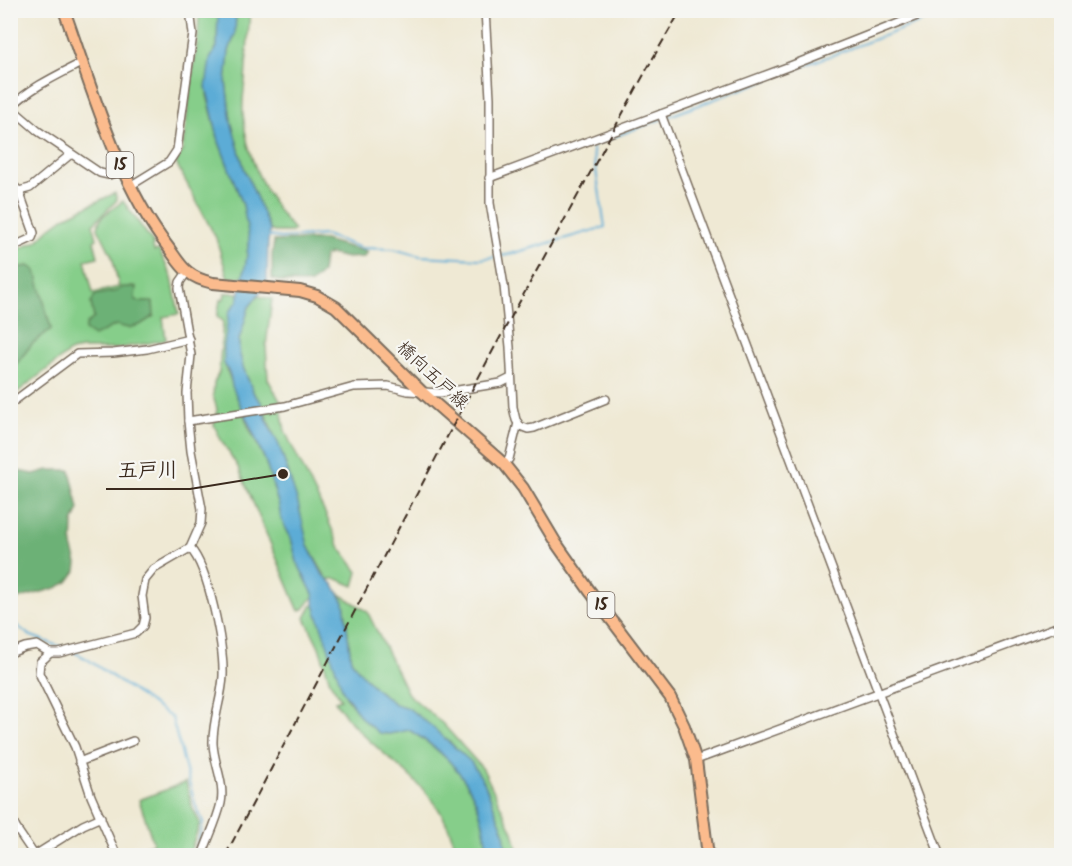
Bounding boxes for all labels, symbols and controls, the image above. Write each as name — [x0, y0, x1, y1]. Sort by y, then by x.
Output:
road number: 15 — [106, 152, 134, 178]
street label: 橋向五戸線 — [389, 335, 475, 417]
callout: 五戸川 — [106, 451, 190, 489]
text: 五戸川 — [118, 456, 178, 488]
road number: 15 — [588, 592, 614, 618]

